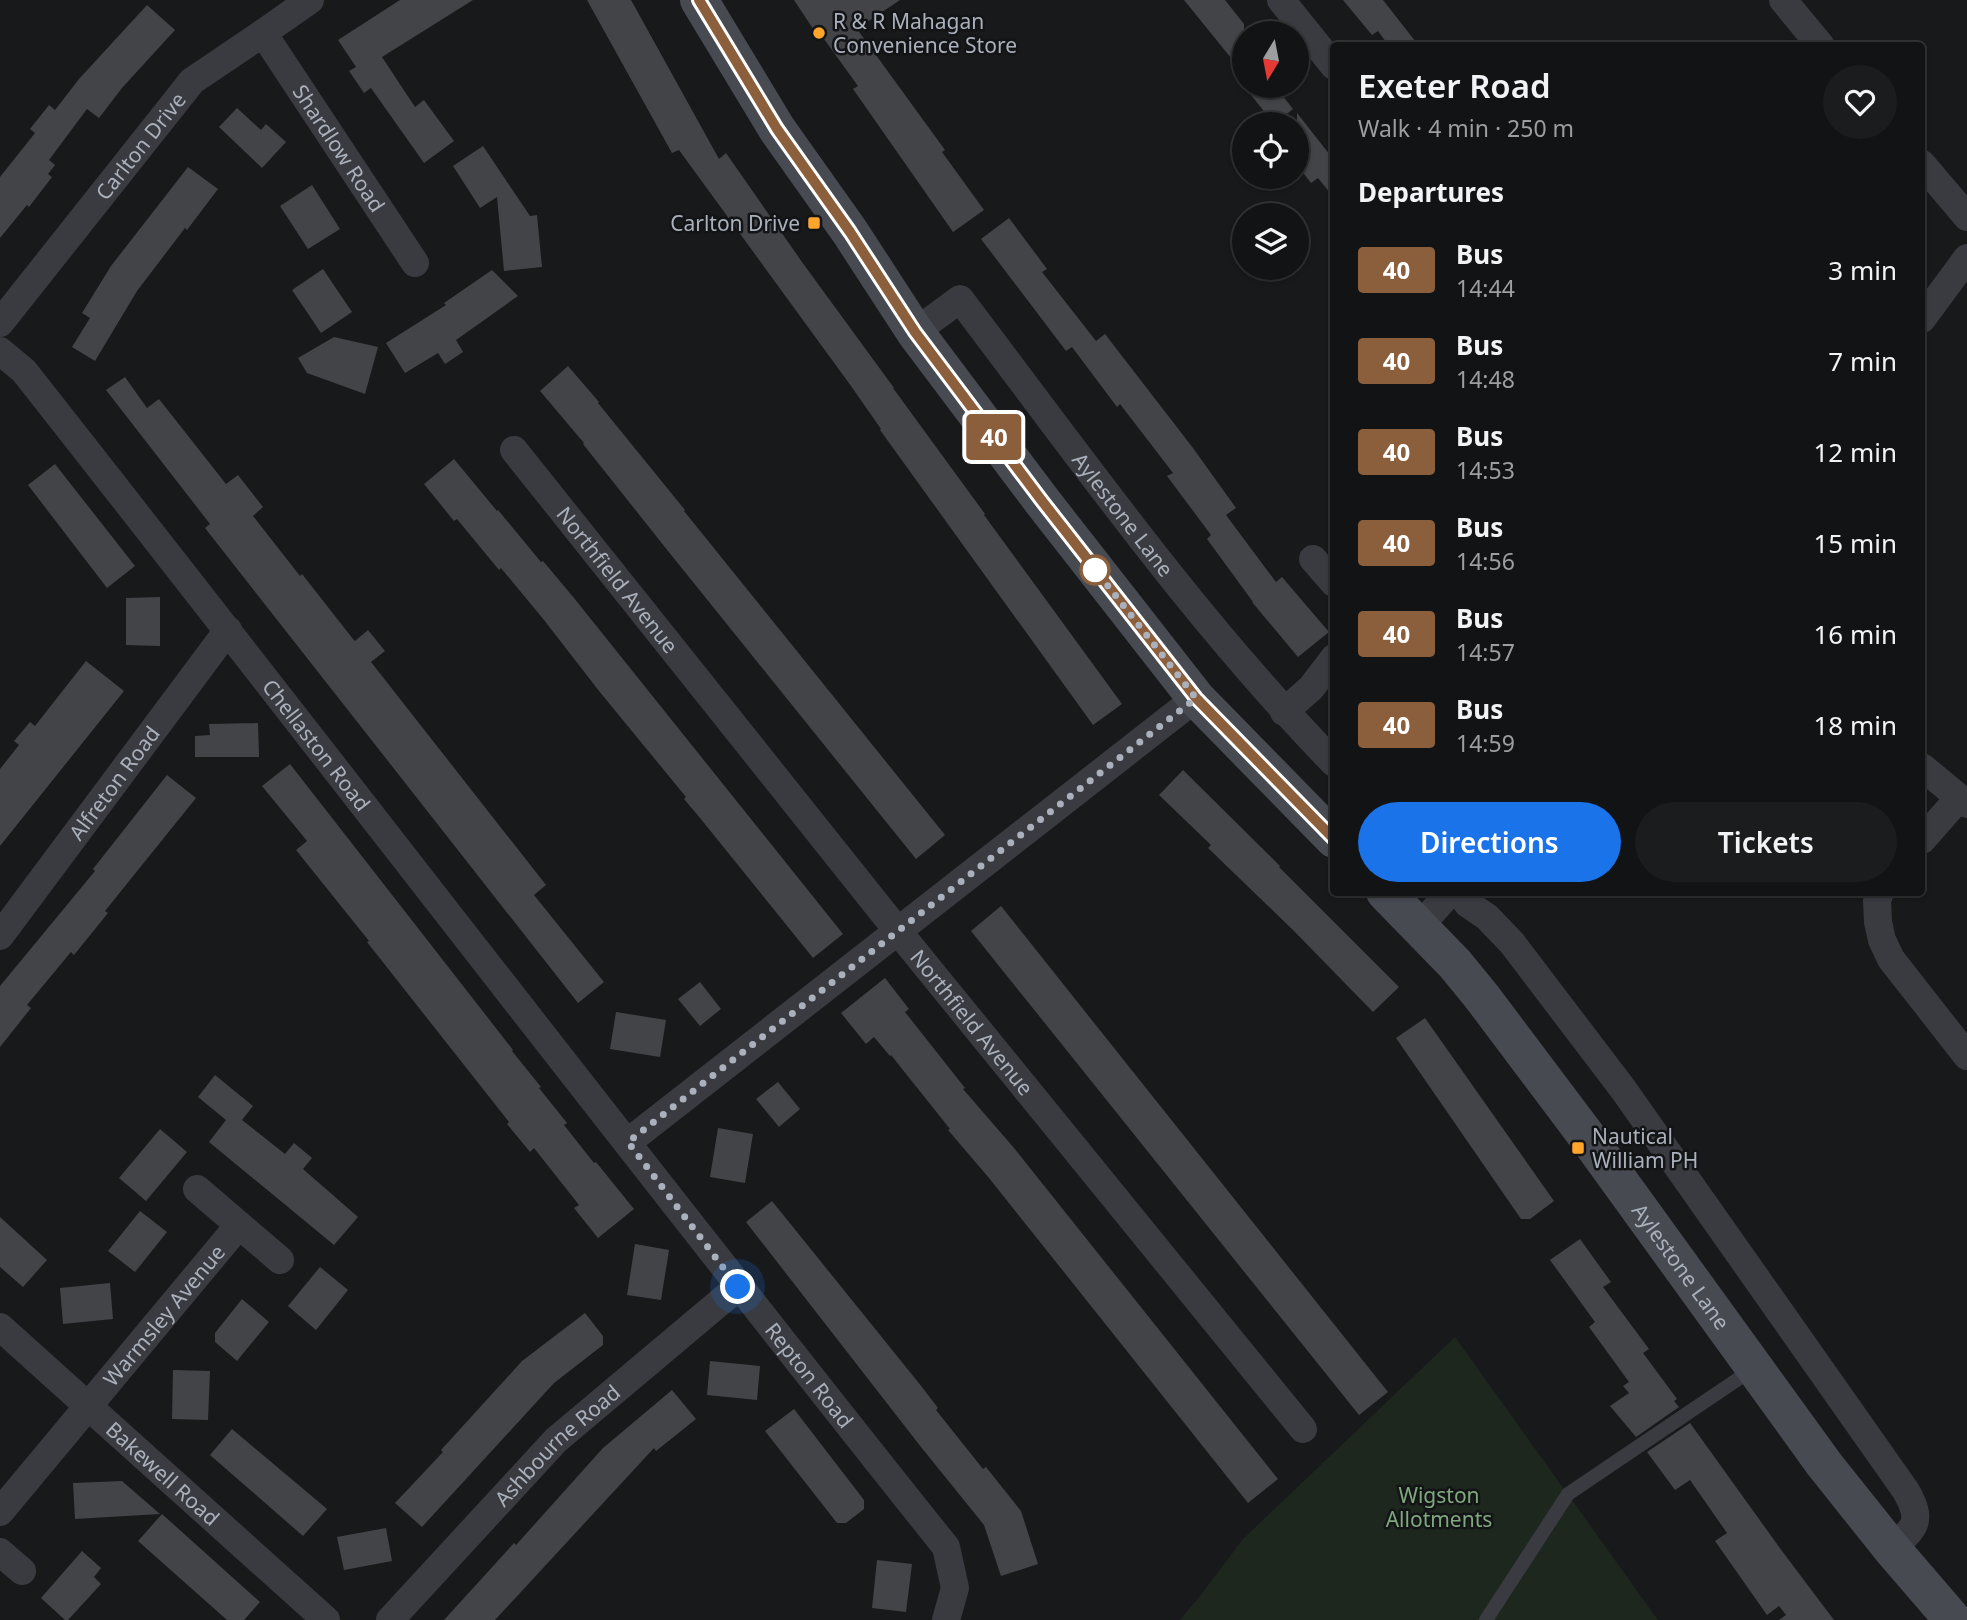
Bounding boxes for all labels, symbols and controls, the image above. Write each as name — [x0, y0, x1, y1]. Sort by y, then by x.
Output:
place label: R & R Mahagan Convenience Store — [833, 7, 1017, 59]
north arrow — [1232, 21, 1309, 98]
map controls — [1232, 21, 1309, 280]
marker: R & R Mahagan Convenience Store — [811, 25, 827, 41]
text: Exeter Road — [1358, 63, 1551, 108]
button: heart — [1823, 65, 1897, 139]
street label: Shardlow Road — [287, 79, 391, 217]
street label: Carlton Drive — [89, 86, 192, 206]
button: locate — [1232, 112, 1309, 189]
text: Walk · 4 min · 250 m — [1358, 112, 1574, 144]
text: Departures — [1358, 174, 1504, 210]
button: layers — [1232, 203, 1309, 280]
place label: Carlton Drive — [670, 209, 800, 237]
marker: Carlton Drive — [806, 215, 822, 231]
text: Bus — [1456, 236, 1503, 272]
text: 3 min — [1828, 252, 1897, 288]
text: 40 — [1383, 253, 1410, 286]
text: 14:44 — [1456, 272, 1515, 304]
text: Bus — [1456, 327, 1503, 363]
text: 7 min — [1828, 343, 1897, 379]
text: 40 — [1383, 344, 1410, 377]
text: 14:48 — [1456, 363, 1515, 395]
line badge: 40 — [962, 414, 1026, 460]
text: Bus — [1456, 418, 1503, 454]
text: 40 — [980, 420, 1008, 453]
text: 12 min — [1813, 434, 1897, 470]
text: 40 — [1383, 435, 1410, 468]
street label: Aylestone Lane — [1066, 447, 1180, 582]
text: 14:53 — [1456, 454, 1515, 486]
street label: Northfield Avenue — [550, 501, 685, 659]
text: Bus — [1456, 509, 1503, 545]
text: 15 min — [1813, 525, 1897, 561]
text: 40 — [1383, 526, 1410, 559]
text: 14:56 — [1456, 545, 1515, 577]
unlabelled marker — [1080, 555, 1110, 585]
text: Bus — [1456, 600, 1503, 636]
text: 16 min — [1813, 616, 1897, 652]
text: 40 — [1383, 617, 1410, 650]
text: 14:57 — [1456, 636, 1515, 668]
street label: Chellaston Road — [256, 673, 377, 817]
text: Bus — [1456, 691, 1503, 727]
text: 18 min — [1813, 707, 1897, 743]
text: 40 — [1383, 708, 1410, 741]
street label: Alfreton Road — [62, 720, 166, 846]
text: 14:59 — [1456, 727, 1515, 759]
button: Directions — [1358, 802, 1621, 882]
button: Tickets — [1635, 802, 1897, 882]
street label: Northfield Avenue — [904, 944, 1040, 1101]
place label: Nautical William PH — [1592, 1122, 1698, 1174]
marker: Nautical William PH — [1570, 1140, 1586, 1156]
street label: Aylestone Lane — [1626, 1198, 1736, 1335]
street label: Warmsley Avenue — [97, 1239, 231, 1392]
your location — [720, 1269, 755, 1304]
street label: Repton Road — [759, 1317, 860, 1434]
street label: Ashbourne Road — [488, 1378, 626, 1512]
street label: Bakewell Road — [100, 1415, 226, 1532]
park label: Wigston Allotments — [1386, 1481, 1492, 1533]

